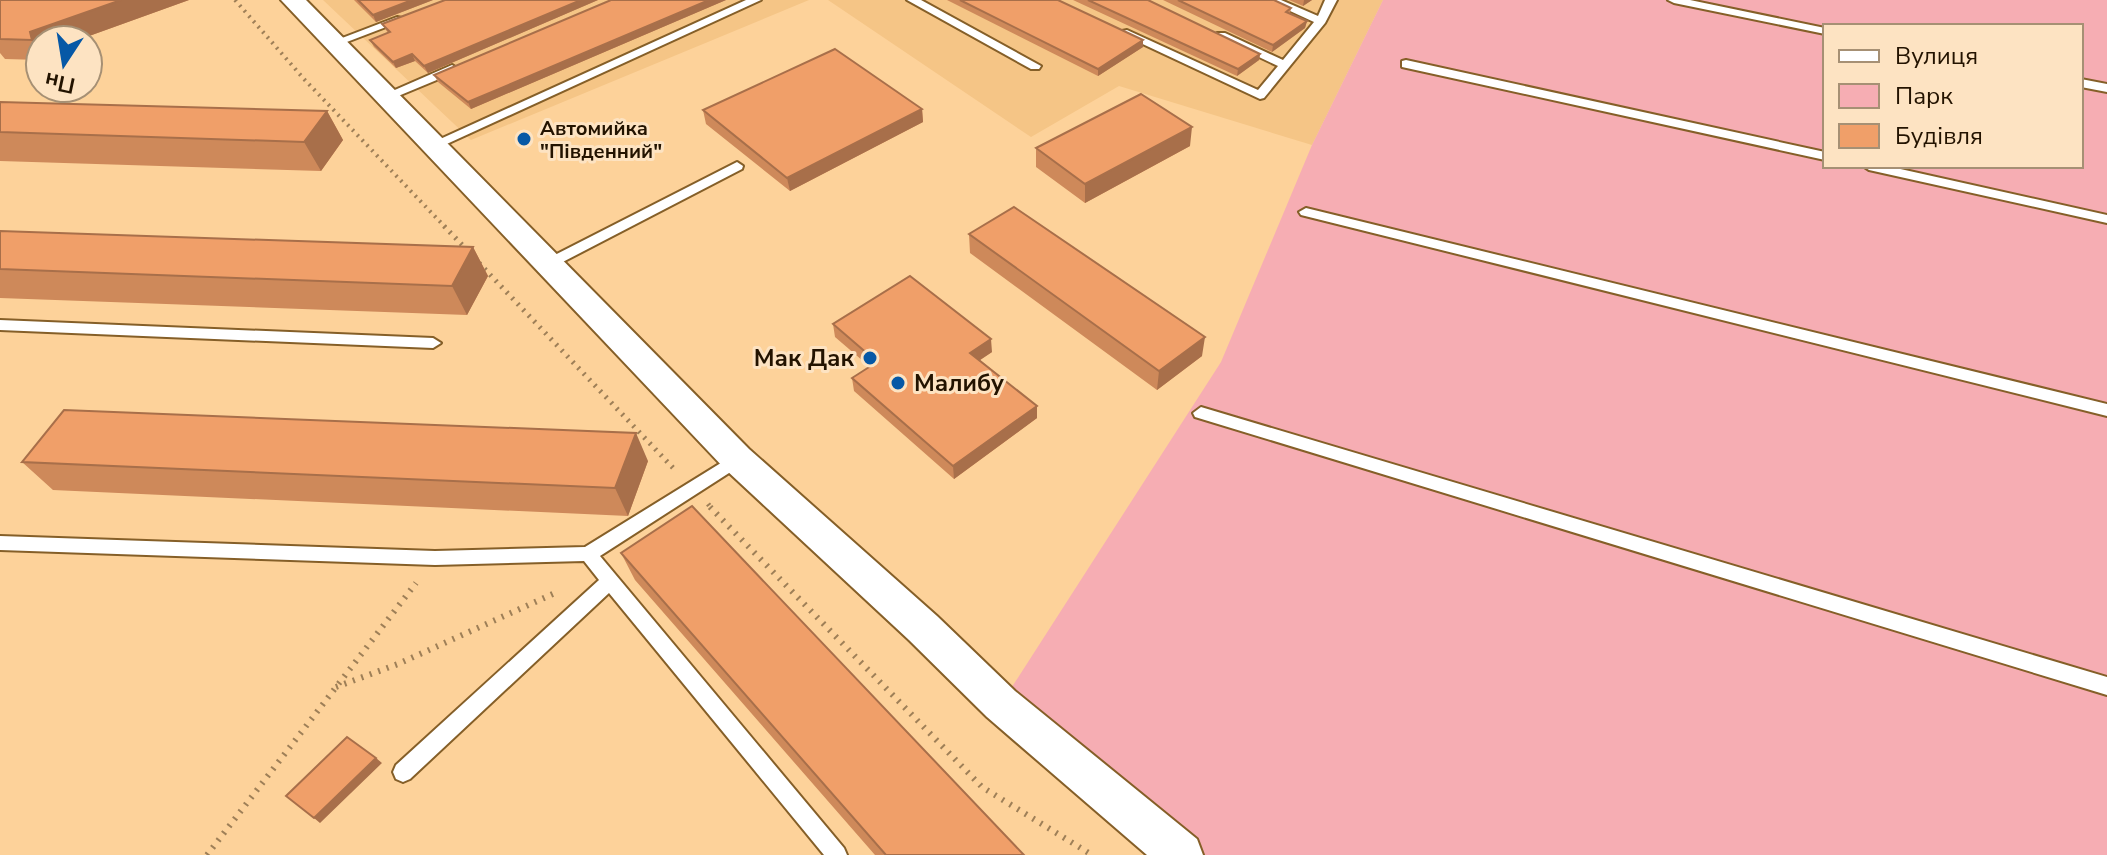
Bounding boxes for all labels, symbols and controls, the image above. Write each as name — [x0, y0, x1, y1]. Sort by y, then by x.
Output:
north arrow — [24, 24, 104, 104]
legend — [1823, 24, 2083, 168]
text: Вулиця — [1895, 40, 1978, 72]
text: Пн — [42, 65, 78, 100]
text: Парк — [1895, 80, 1953, 112]
place label: Автомийка "Південний" — [540, 115, 662, 165]
text: Будівля — [1895, 120, 1983, 152]
marker: Автомийка "Південний" — [515, 130, 533, 148]
place label: Мак Дак — [754, 342, 855, 374]
marker: Мак Дак — [861, 349, 879, 367]
place label: Малибу — [914, 367, 1004, 399]
marker: Малибу — [889, 374, 907, 392]

